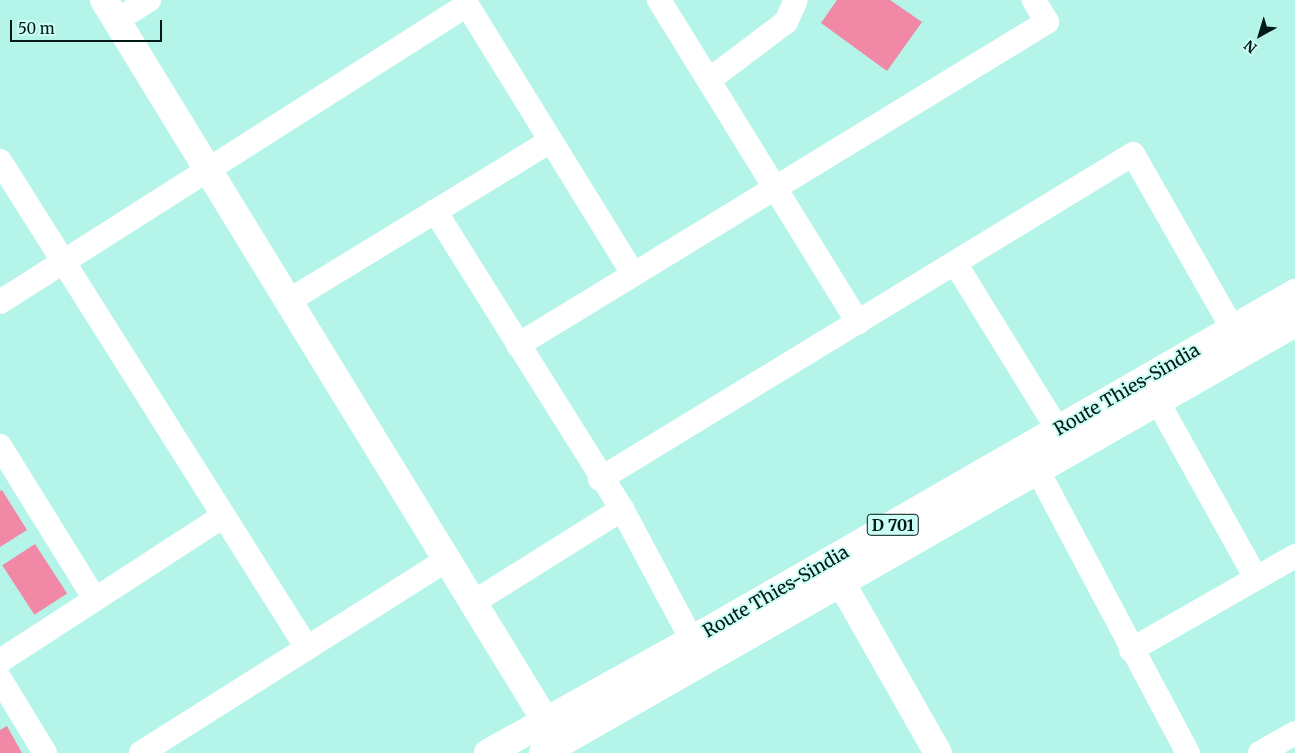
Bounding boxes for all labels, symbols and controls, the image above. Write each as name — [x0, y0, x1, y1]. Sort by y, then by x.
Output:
scale bar — [12, 10, 165, 42]
north arrow — [1235, 10, 1285, 60]
text: 50 m — [18, 19, 55, 38]
text: N — [1241, 36, 1261, 57]
street label: Route Thies-Sindia — [1050, 339, 1204, 441]
road number: D 701 — [867, 512, 919, 538]
street label: Route Thies-Sindia — [699, 541, 853, 643]

